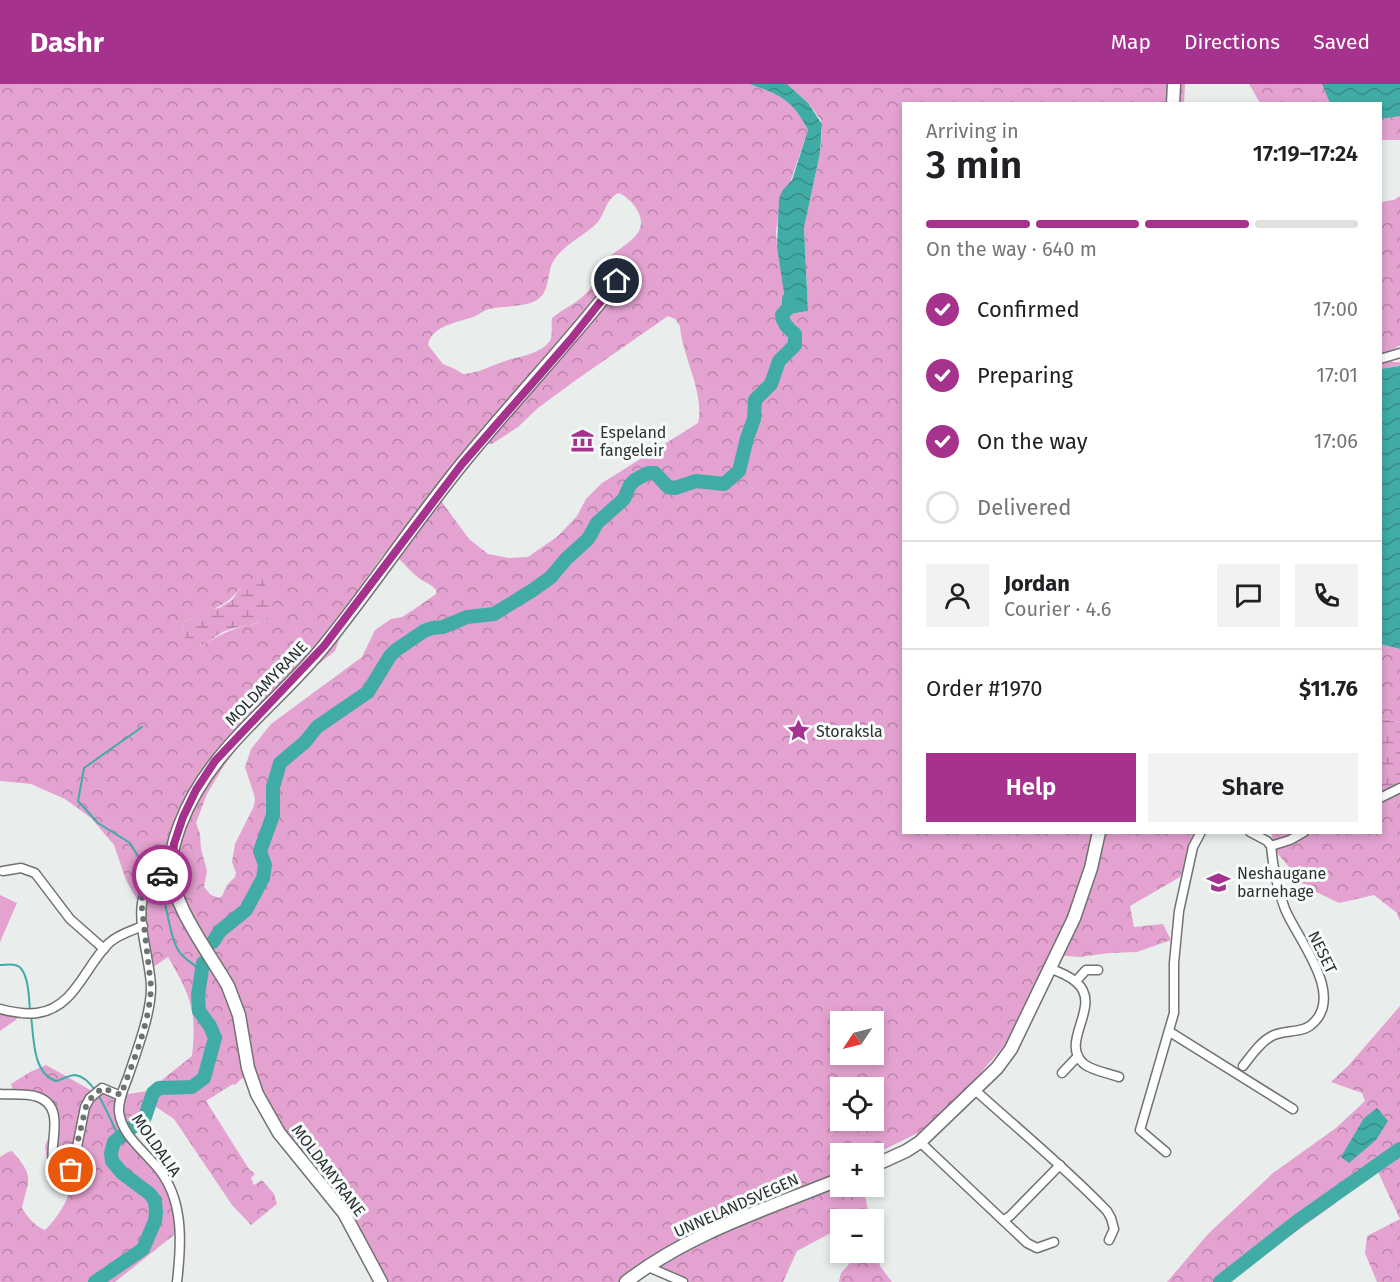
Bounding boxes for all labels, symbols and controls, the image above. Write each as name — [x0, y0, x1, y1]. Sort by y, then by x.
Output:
text: Dashr — [30, 26, 104, 59]
text: Map — [1111, 29, 1151, 55]
text: Directions — [1184, 29, 1280, 55]
text: Saved — [1313, 29, 1370, 55]
text: Arriving in — [926, 119, 1019, 143]
text: 17:19–17:24 — [1253, 140, 1358, 167]
text: 3 min — [926, 142, 1022, 188]
text: On the way · 640 m — [926, 237, 1097, 261]
pin — [591, 255, 642, 306]
icon: home — [600, 264, 633, 297]
icon: check — [926, 293, 959, 326]
text: Confirmed — [977, 296, 1080, 323]
text: 17:00 — [1313, 297, 1358, 321]
icon: check — [926, 359, 959, 392]
text: Preparing — [977, 362, 1073, 389]
text: 17:01 — [1316, 363, 1358, 387]
place label: Espeland fangeleir — [600, 423, 666, 460]
icon: check — [926, 425, 959, 458]
museum icon: Espeland fangeleir — [569, 428, 595, 454]
text: On the way — [977, 428, 1088, 455]
text: 17:06 — [1314, 429, 1358, 453]
text: Delivered — [977, 494, 1072, 521]
button: person — [926, 564, 989, 627]
button: chat — [1217, 564, 1280, 627]
button: phone — [1295, 564, 1358, 627]
text: Jordan — [1004, 570, 1070, 597]
text: Courier · 4.6 — [1004, 597, 1111, 621]
street label: MOLDAMYRANE — [221, 637, 311, 729]
text: Order #1970 — [926, 675, 1042, 702]
text: $11.76 — [1299, 675, 1358, 702]
place icon: Storaksla — [785, 718, 811, 744]
place label: Storaksla — [816, 722, 883, 741]
button: Help — [926, 753, 1136, 822]
button: Share — [1148, 753, 1358, 822]
courier — [132, 845, 192, 905]
icon: car — [146, 859, 179, 892]
place label: Neshaugane barnehage — [1237, 864, 1326, 901]
school or university icon: Neshaugane barnehage — [1206, 869, 1232, 895]
street label: NESET — [1304, 928, 1341, 977]
north arrow — [830, 1011, 884, 1065]
map controls — [830, 1011, 884, 1263]
button: locate — [830, 1077, 884, 1131]
street label: MOLDALIA — [128, 1110, 186, 1181]
street label: MOLDAMYRANE — [288, 1121, 369, 1220]
button: + — [830, 1143, 884, 1197]
pin — [45, 1144, 96, 1195]
icon: bag — [54, 1153, 87, 1186]
street label: UNNELANDSVEGEN — [671, 1169, 802, 1242]
button: − — [830, 1209, 884, 1263]

